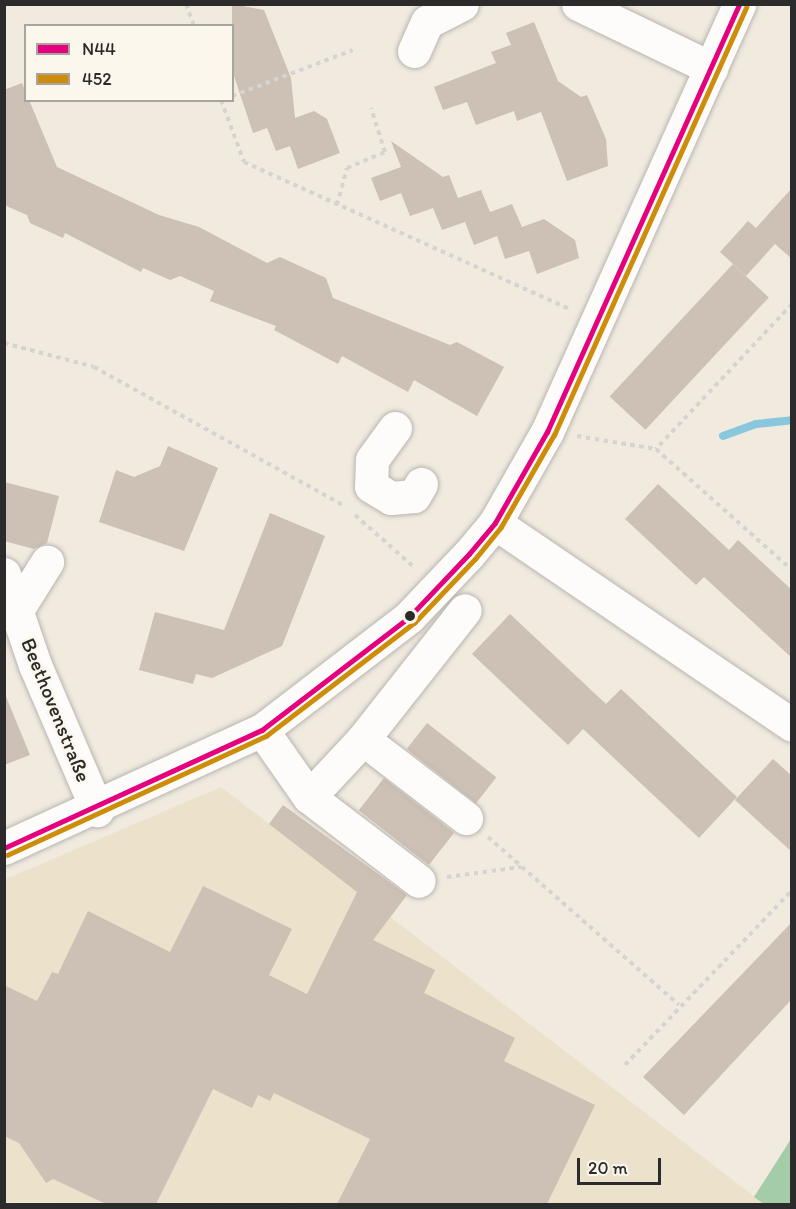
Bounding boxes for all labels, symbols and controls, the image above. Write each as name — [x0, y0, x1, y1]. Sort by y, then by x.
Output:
legend — [24, 24, 234, 102]
text: N44 — [82, 38, 116, 60]
text: 452 — [82, 68, 112, 90]
unlabelled marker — [404, 610, 416, 622]
street label: Beethovenstraße — [16, 634, 96, 786]
scale bar — [580, 1146, 664, 1184]
text: 20 m — [588, 1157, 628, 1179]

